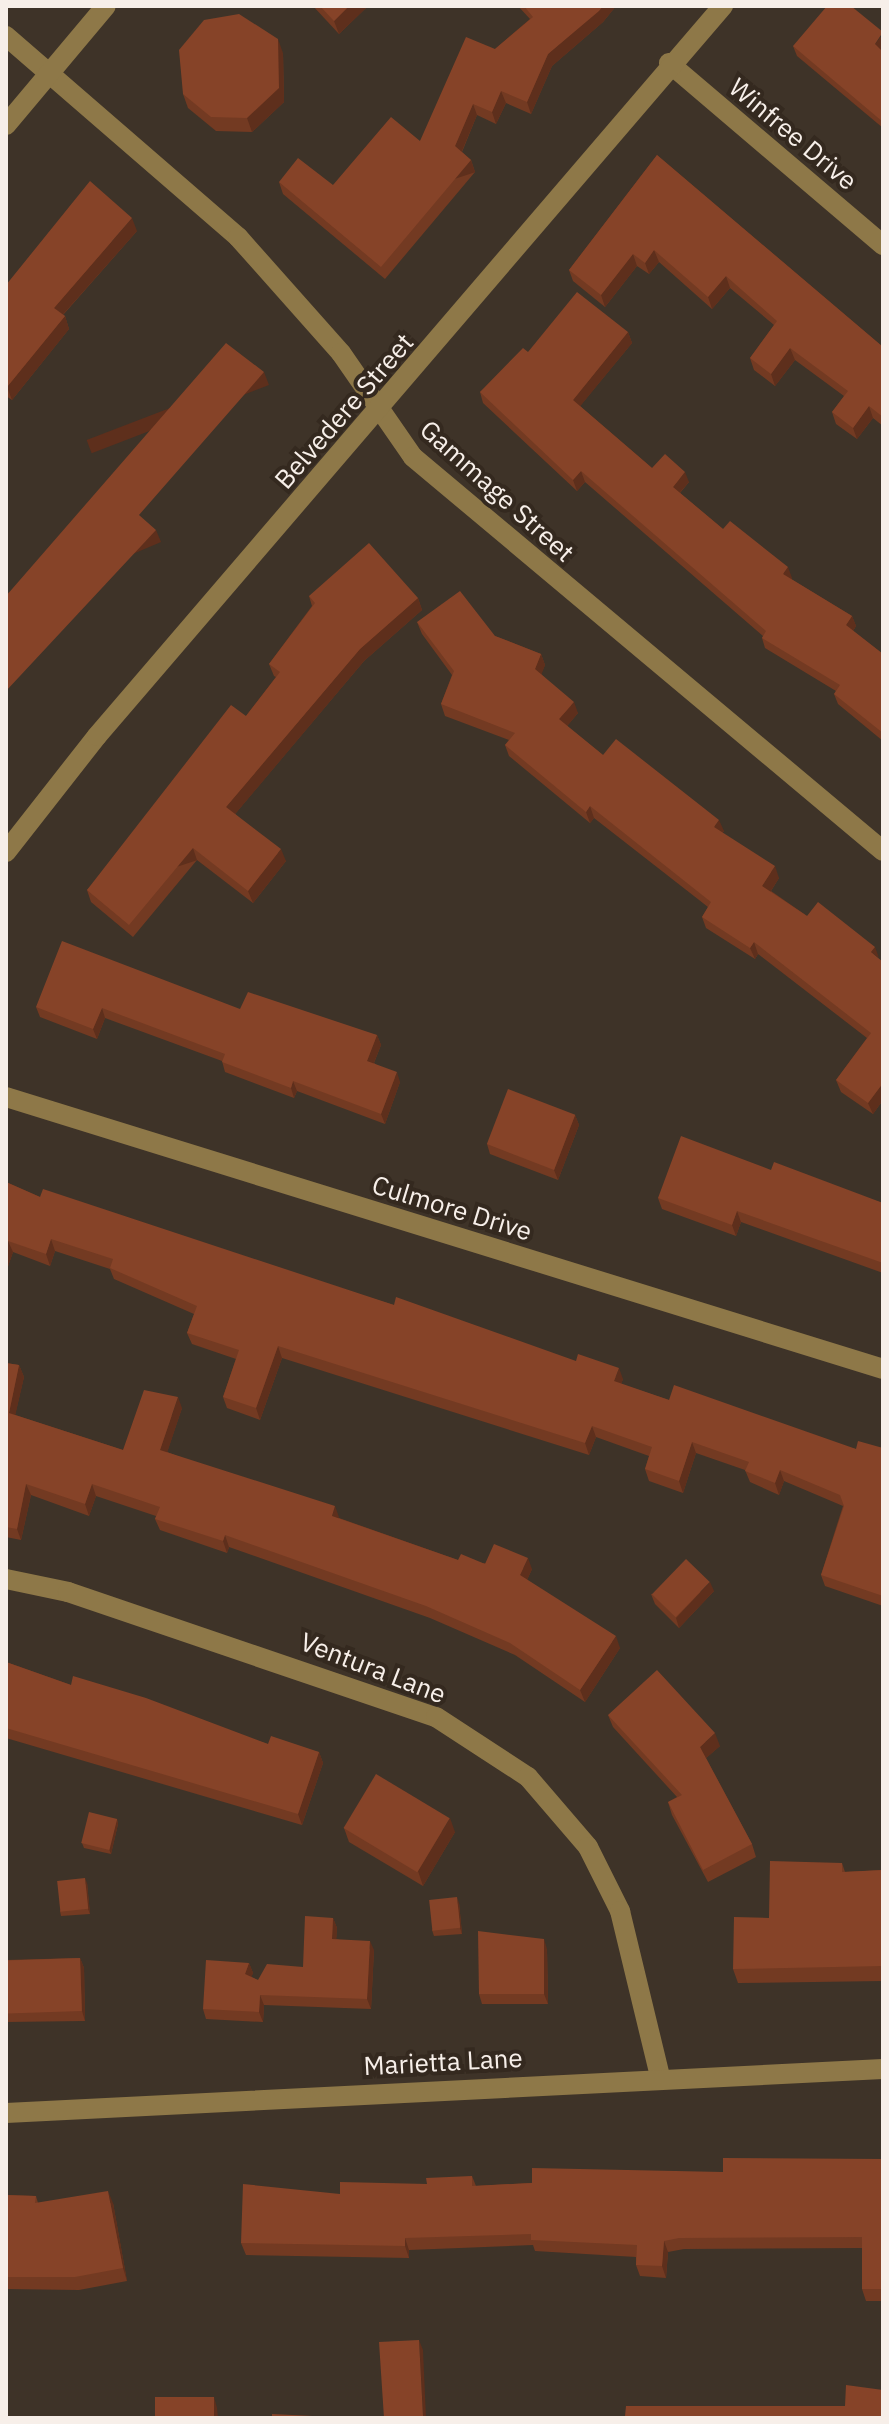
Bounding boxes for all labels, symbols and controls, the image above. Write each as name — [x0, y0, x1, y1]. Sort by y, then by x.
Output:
street label: Winfree Drive — [723, 71, 863, 197]
street label: Belvedere Street — [268, 327, 420, 495]
street label: Gammage Street — [414, 414, 580, 568]
street label: Culmore Drive — [368, 1169, 536, 1247]
street label: Ventura Lane — [296, 1626, 450, 1710]
street label: Marietta Lane — [363, 2042, 523, 2082]

